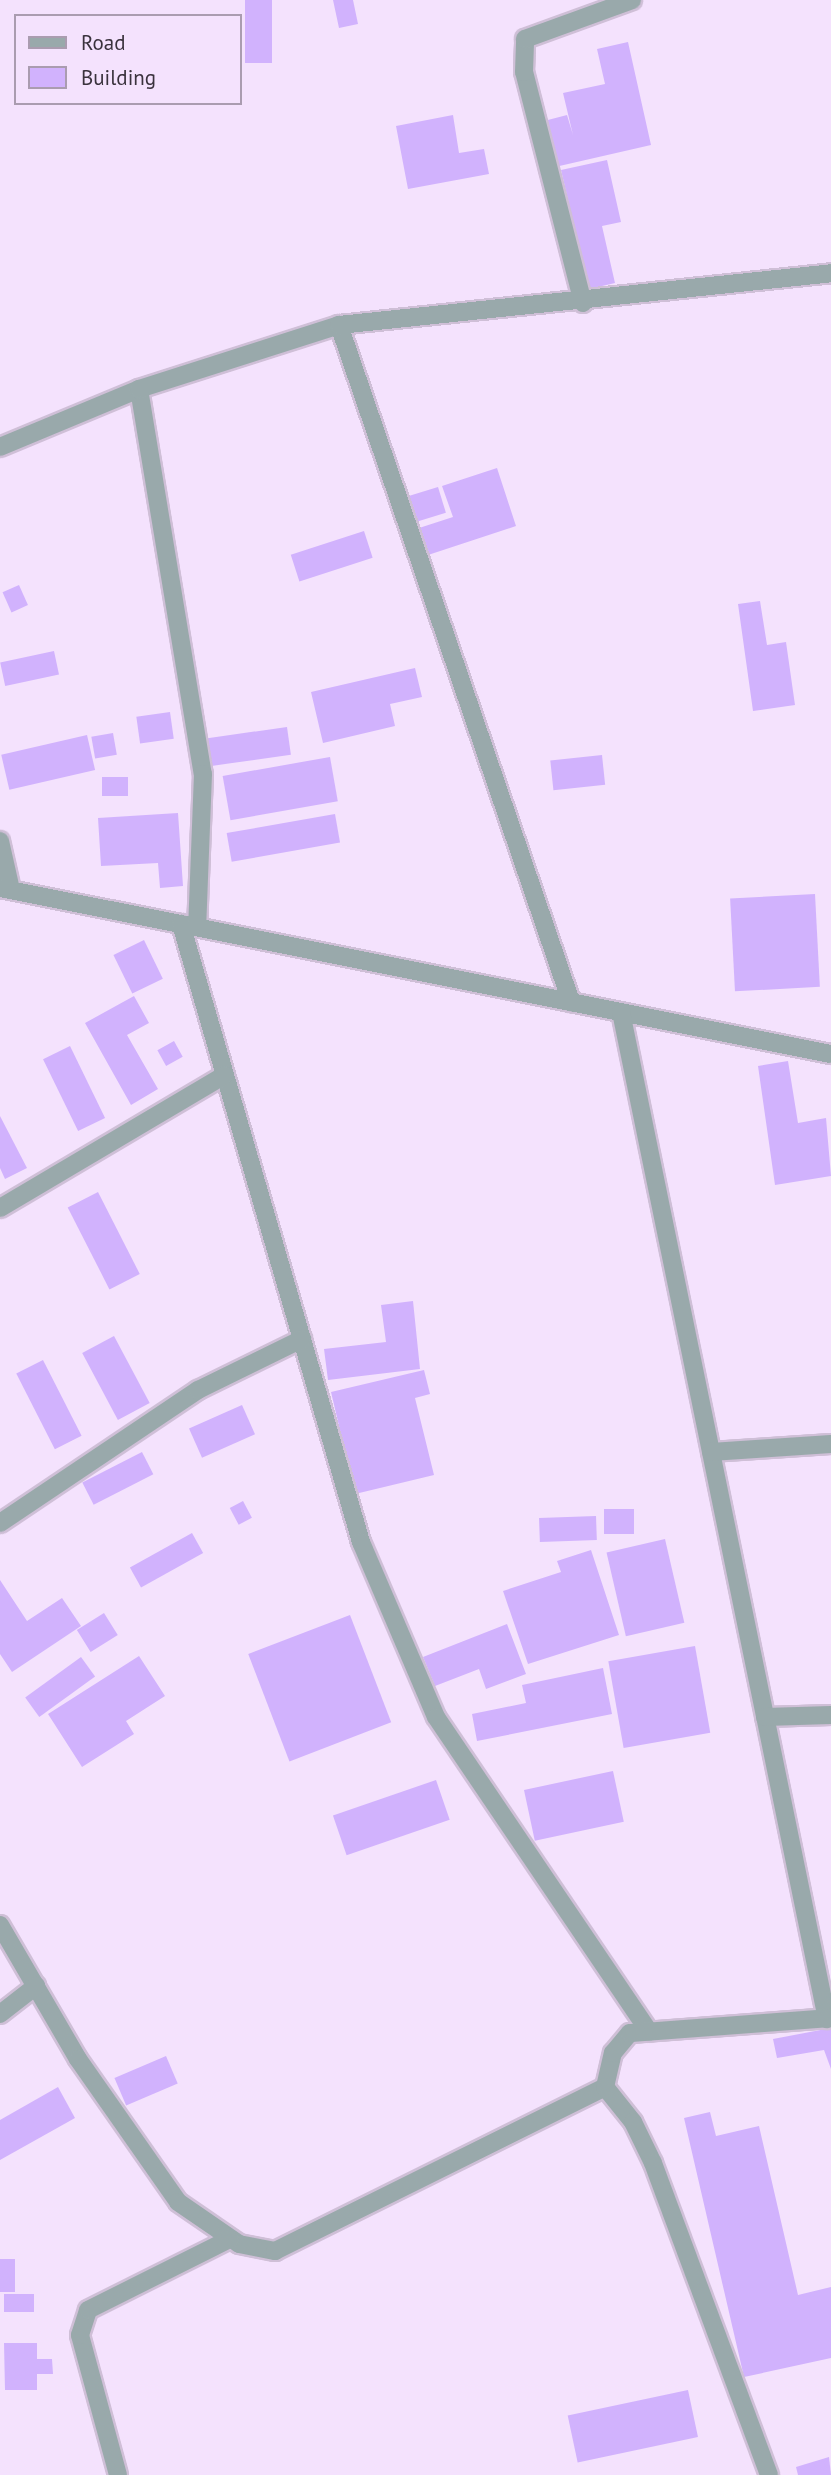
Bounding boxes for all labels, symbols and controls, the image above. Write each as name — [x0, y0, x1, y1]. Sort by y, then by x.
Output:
legend — [14, 14, 242, 105]
text: Road — [81, 29, 125, 56]
text: Building — [81, 64, 156, 91]

